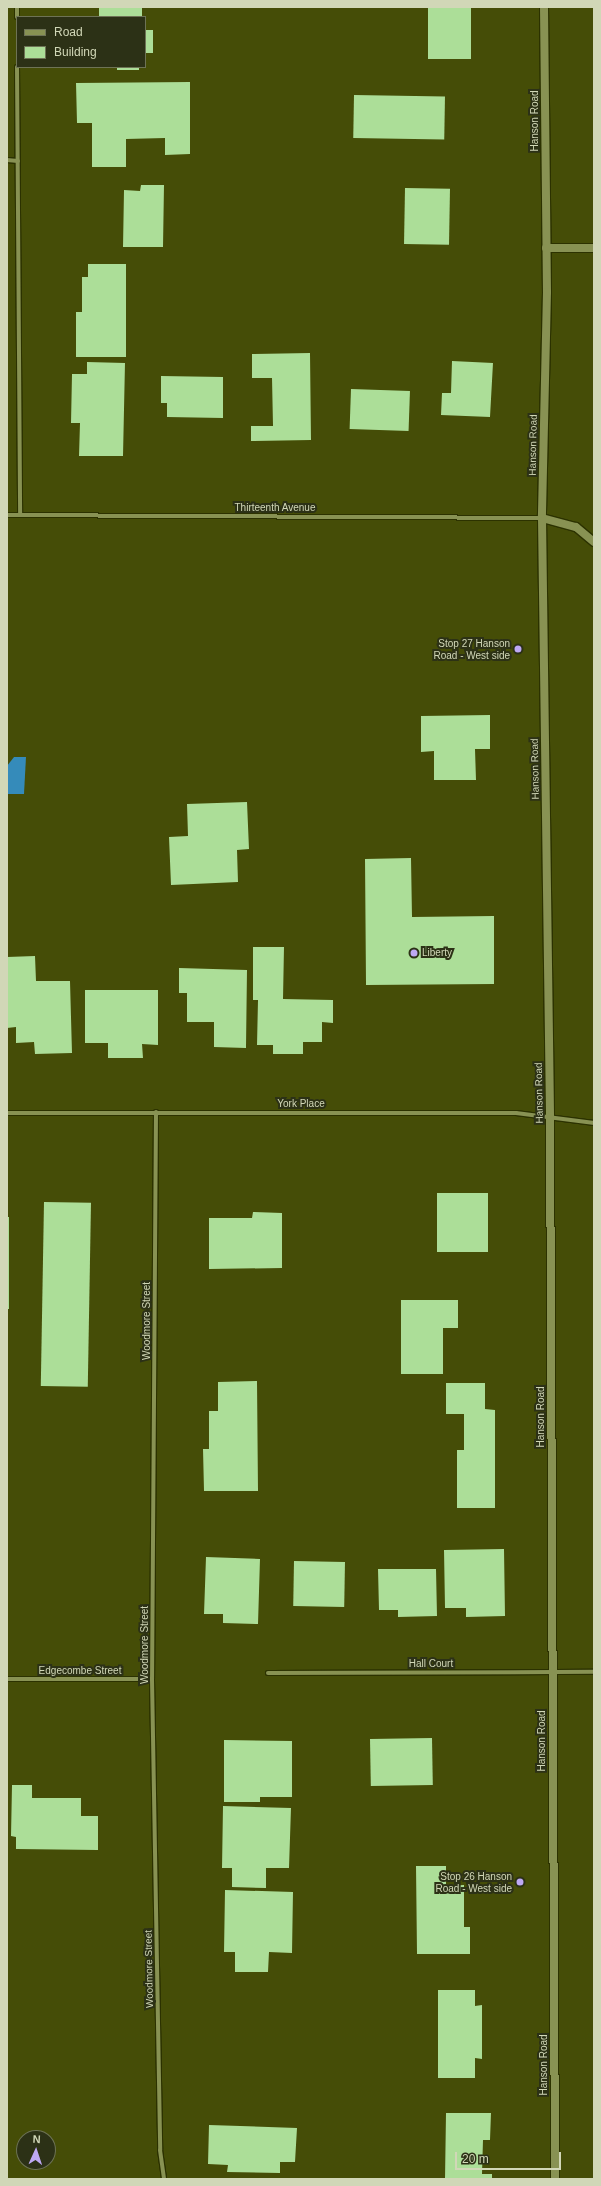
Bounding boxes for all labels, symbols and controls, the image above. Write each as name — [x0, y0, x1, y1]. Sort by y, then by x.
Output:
legend — [16, 16, 146, 68]
text: Road — [54, 25, 83, 39]
text: Building — [54, 45, 97, 59]
street label: Hanson Road — [529, 90, 541, 152]
street label: Hanson Road — [526, 414, 540, 476]
street label: Thirteenth Avenue — [234, 502, 316, 514]
place label: Stop 27 Hanson Road - West side — [433, 637, 510, 660]
marker: Stop 27 Hanson Road - West side — [513, 644, 523, 654]
street label: Hanson Road — [528, 738, 542, 800]
place label: Liberty — [422, 947, 452, 959]
marker: Liberty — [409, 948, 419, 958]
street label: Hanson Road — [532, 1062, 546, 1124]
street label: York Place — [277, 1098, 325, 1110]
street label: Woodmore Street — [141, 1282, 153, 1360]
street label: Hanson Road — [535, 1386, 547, 1448]
street label: Woodmore Street — [139, 1606, 151, 1684]
street label: Hall Court — [409, 1658, 453, 1670]
street label: Edgecombe Street — [39, 1665, 121, 1677]
street label: Hanson Road — [536, 1710, 548, 1772]
place label: Stop 26 Hanson Road - West side — [435, 1870, 512, 1894]
marker: Stop 26 Hanson Road - West side — [515, 1877, 525, 1887]
street label: Woodmore Street — [142, 1930, 156, 2008]
street label: Hanson Road — [538, 2034, 550, 2096]
north arrow — [16, 2130, 56, 2170]
text: N — [32, 2133, 41, 2145]
scale bar — [457, 2144, 563, 2170]
text: 20 m — [462, 2152, 489, 2166]

